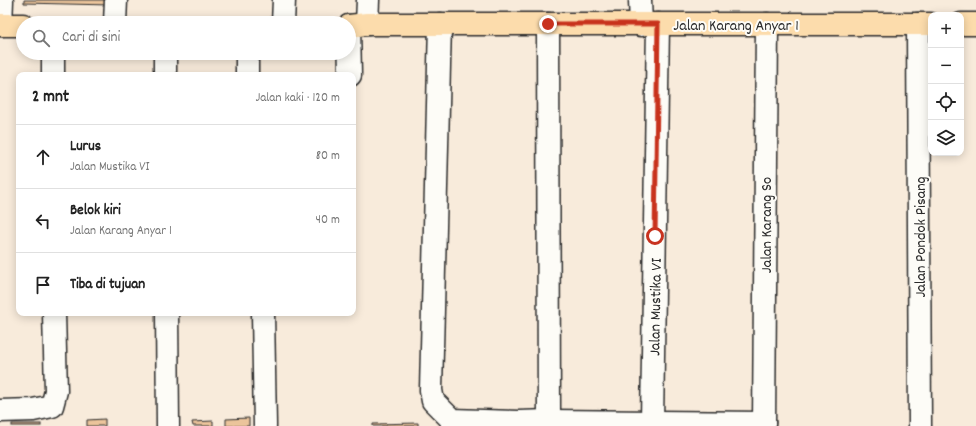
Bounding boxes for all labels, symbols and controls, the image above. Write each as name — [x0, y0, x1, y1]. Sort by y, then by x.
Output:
map controls — [928, 12, 964, 156]
button: + — [928, 12, 964, 48]
route end — [539, 15, 557, 33]
street label: Jalan Karang Anyar 1 — [673, 15, 799, 38]
search box — [16, 16, 356, 60]
icon: search — [30, 27, 52, 49]
text: Cari di sini — [62, 27, 120, 49]
button: − — [928, 48, 964, 84]
button: locate — [928, 84, 964, 120]
text: 2 mnt — [32, 86, 69, 110]
text: Jalan kaki · 120 m — [255, 89, 340, 108]
button: layers — [928, 120, 964, 156]
text: Lurus — [70, 136, 101, 158]
icon: ahead — [32, 146, 54, 168]
text: 80 m — [316, 147, 340, 166]
text: Jalan Mustika VI — [70, 158, 150, 177]
street label: Jalan Pondok Pisang — [910, 176, 933, 298]
street label: Jalan Karang So — [756, 177, 779, 273]
text: Belok kiri — [70, 200, 121, 222]
icon: left — [32, 210, 54, 232]
text: 40 m — [316, 211, 340, 230]
text: Jalan Karang Anyar 1 — [70, 222, 172, 241]
route start — [646, 227, 664, 245]
street label: Jalan Mustika VI — [644, 258, 669, 356]
icon: arrive — [32, 274, 54, 296]
text: Tiba di tujuan — [70, 274, 145, 296]

